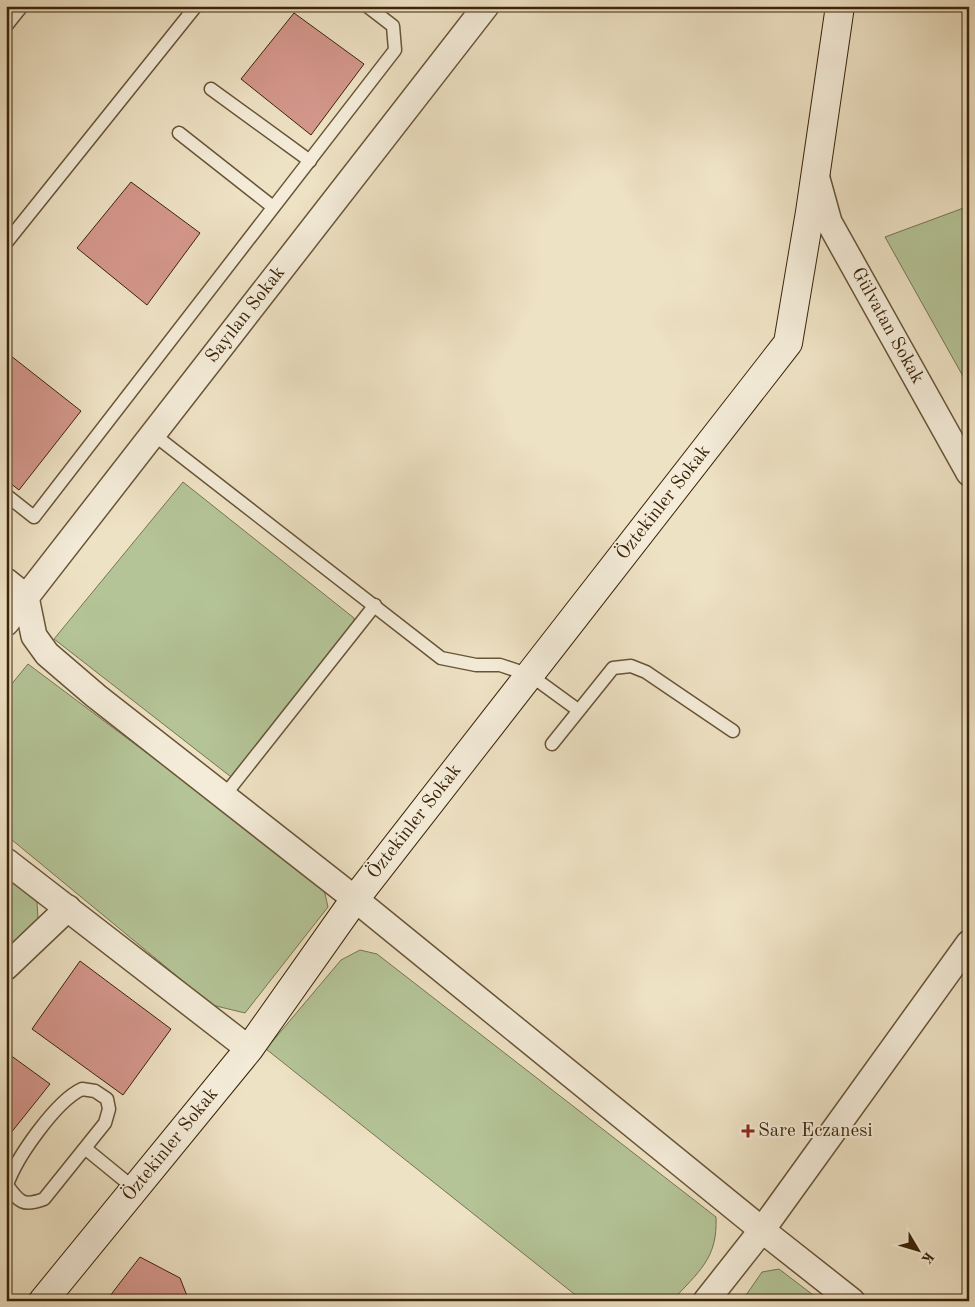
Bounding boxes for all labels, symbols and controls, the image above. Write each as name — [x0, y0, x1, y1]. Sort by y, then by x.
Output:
street label: Sayılan Sokak — [203, 263, 289, 367]
street label: Gülvatan Sokak — [847, 265, 927, 387]
street label: Öztekinler Sokak — [610, 440, 715, 564]
street label: Öztekinler Sokak — [361, 759, 466, 883]
street label: Öztekinler Sokak — [117, 1082, 222, 1205]
place label: Sare Eczanesi — [758, 1122, 873, 1141]
marker: Sare Eczanesi — [742, 1125, 754, 1137]
north arrow — [892, 1224, 942, 1274]
text: K — [918, 1249, 936, 1266]

